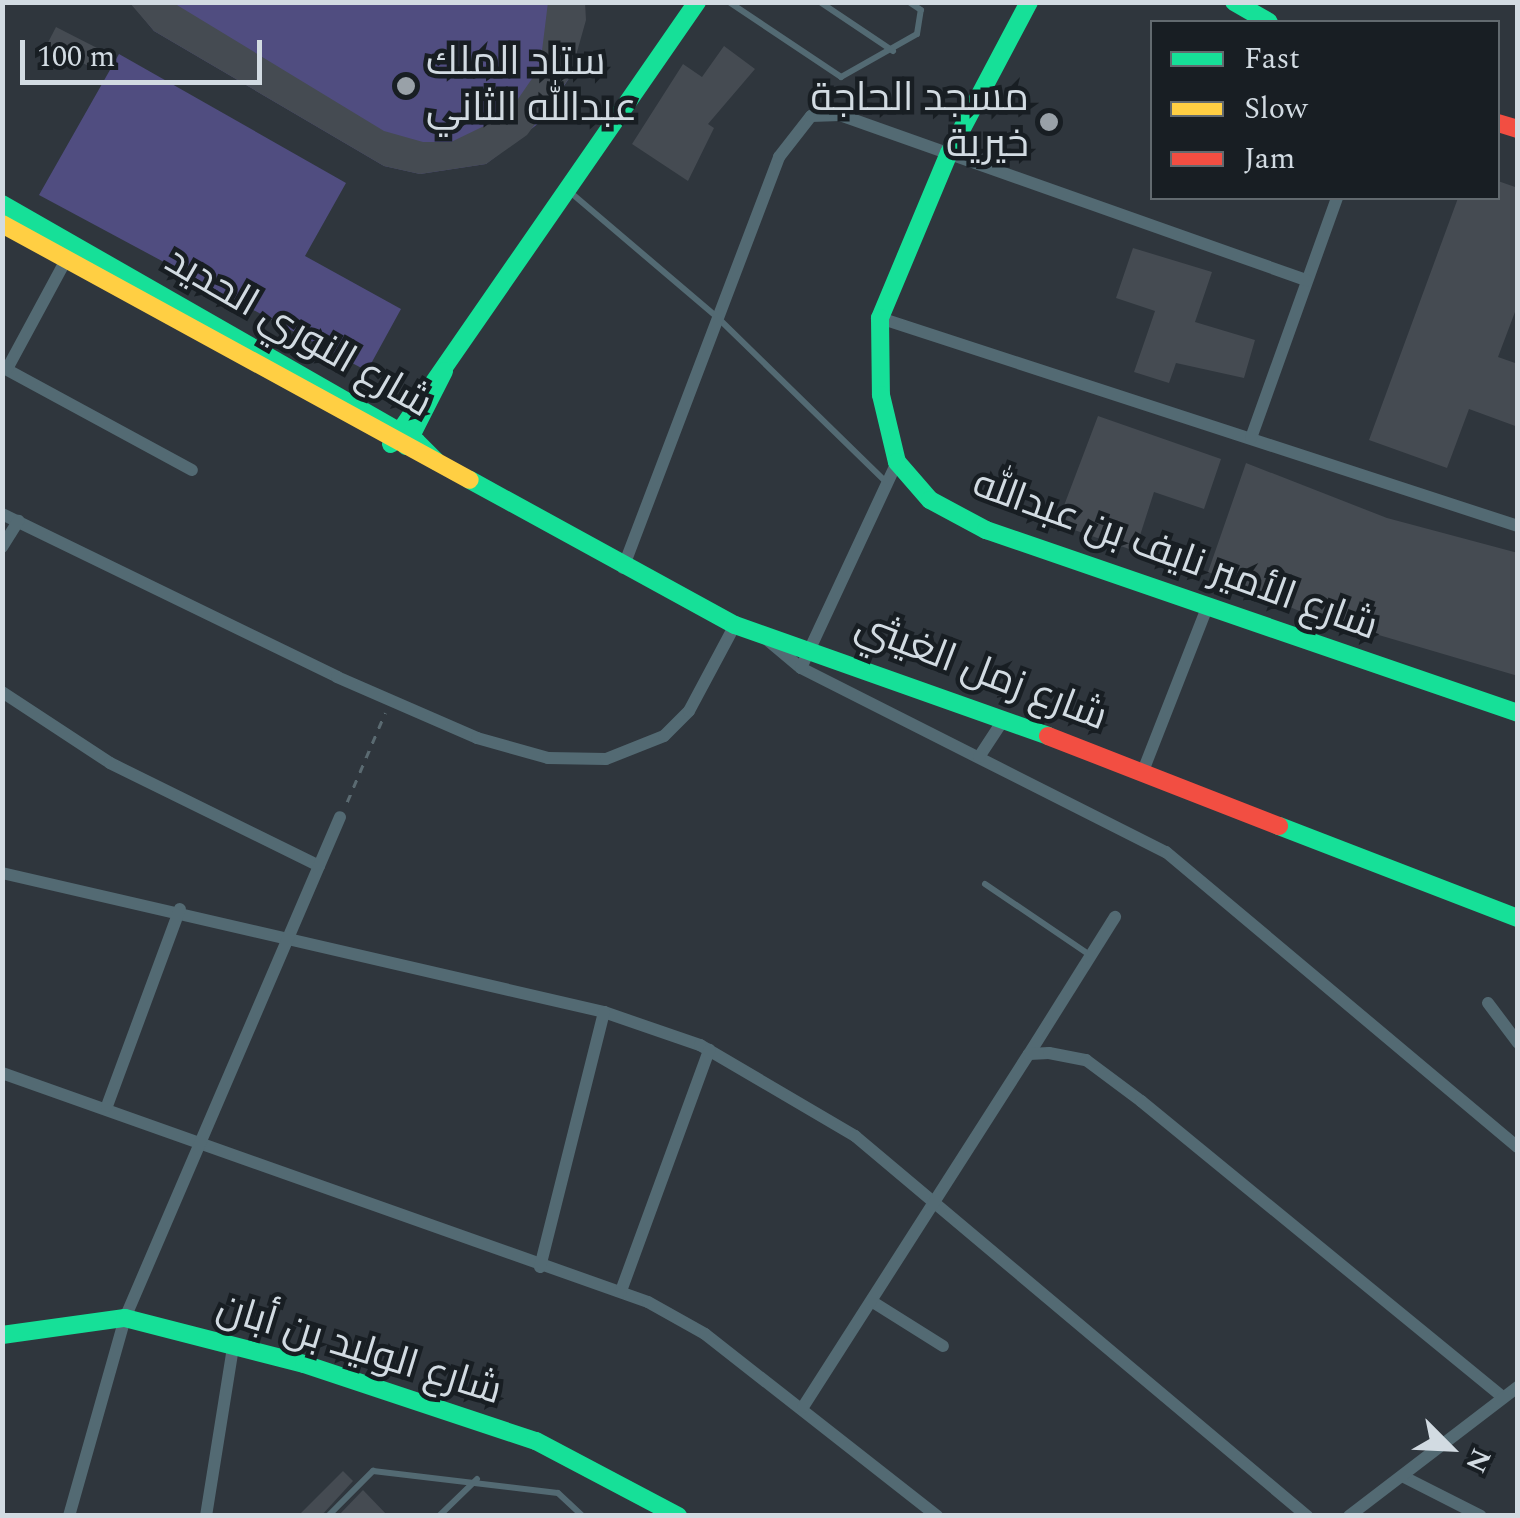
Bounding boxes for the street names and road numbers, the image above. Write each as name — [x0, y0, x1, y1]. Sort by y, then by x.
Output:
street label: شارع النوري الحديد — [156, 237, 440, 429]
street label: شارع الأمير نايف بن عبدالله — [966, 460, 1384, 652]
street label: شارع زمل الغيثي — [849, 602, 1113, 742]
street label: شارع الوليد بن أبان — [211, 1284, 507, 1416]

